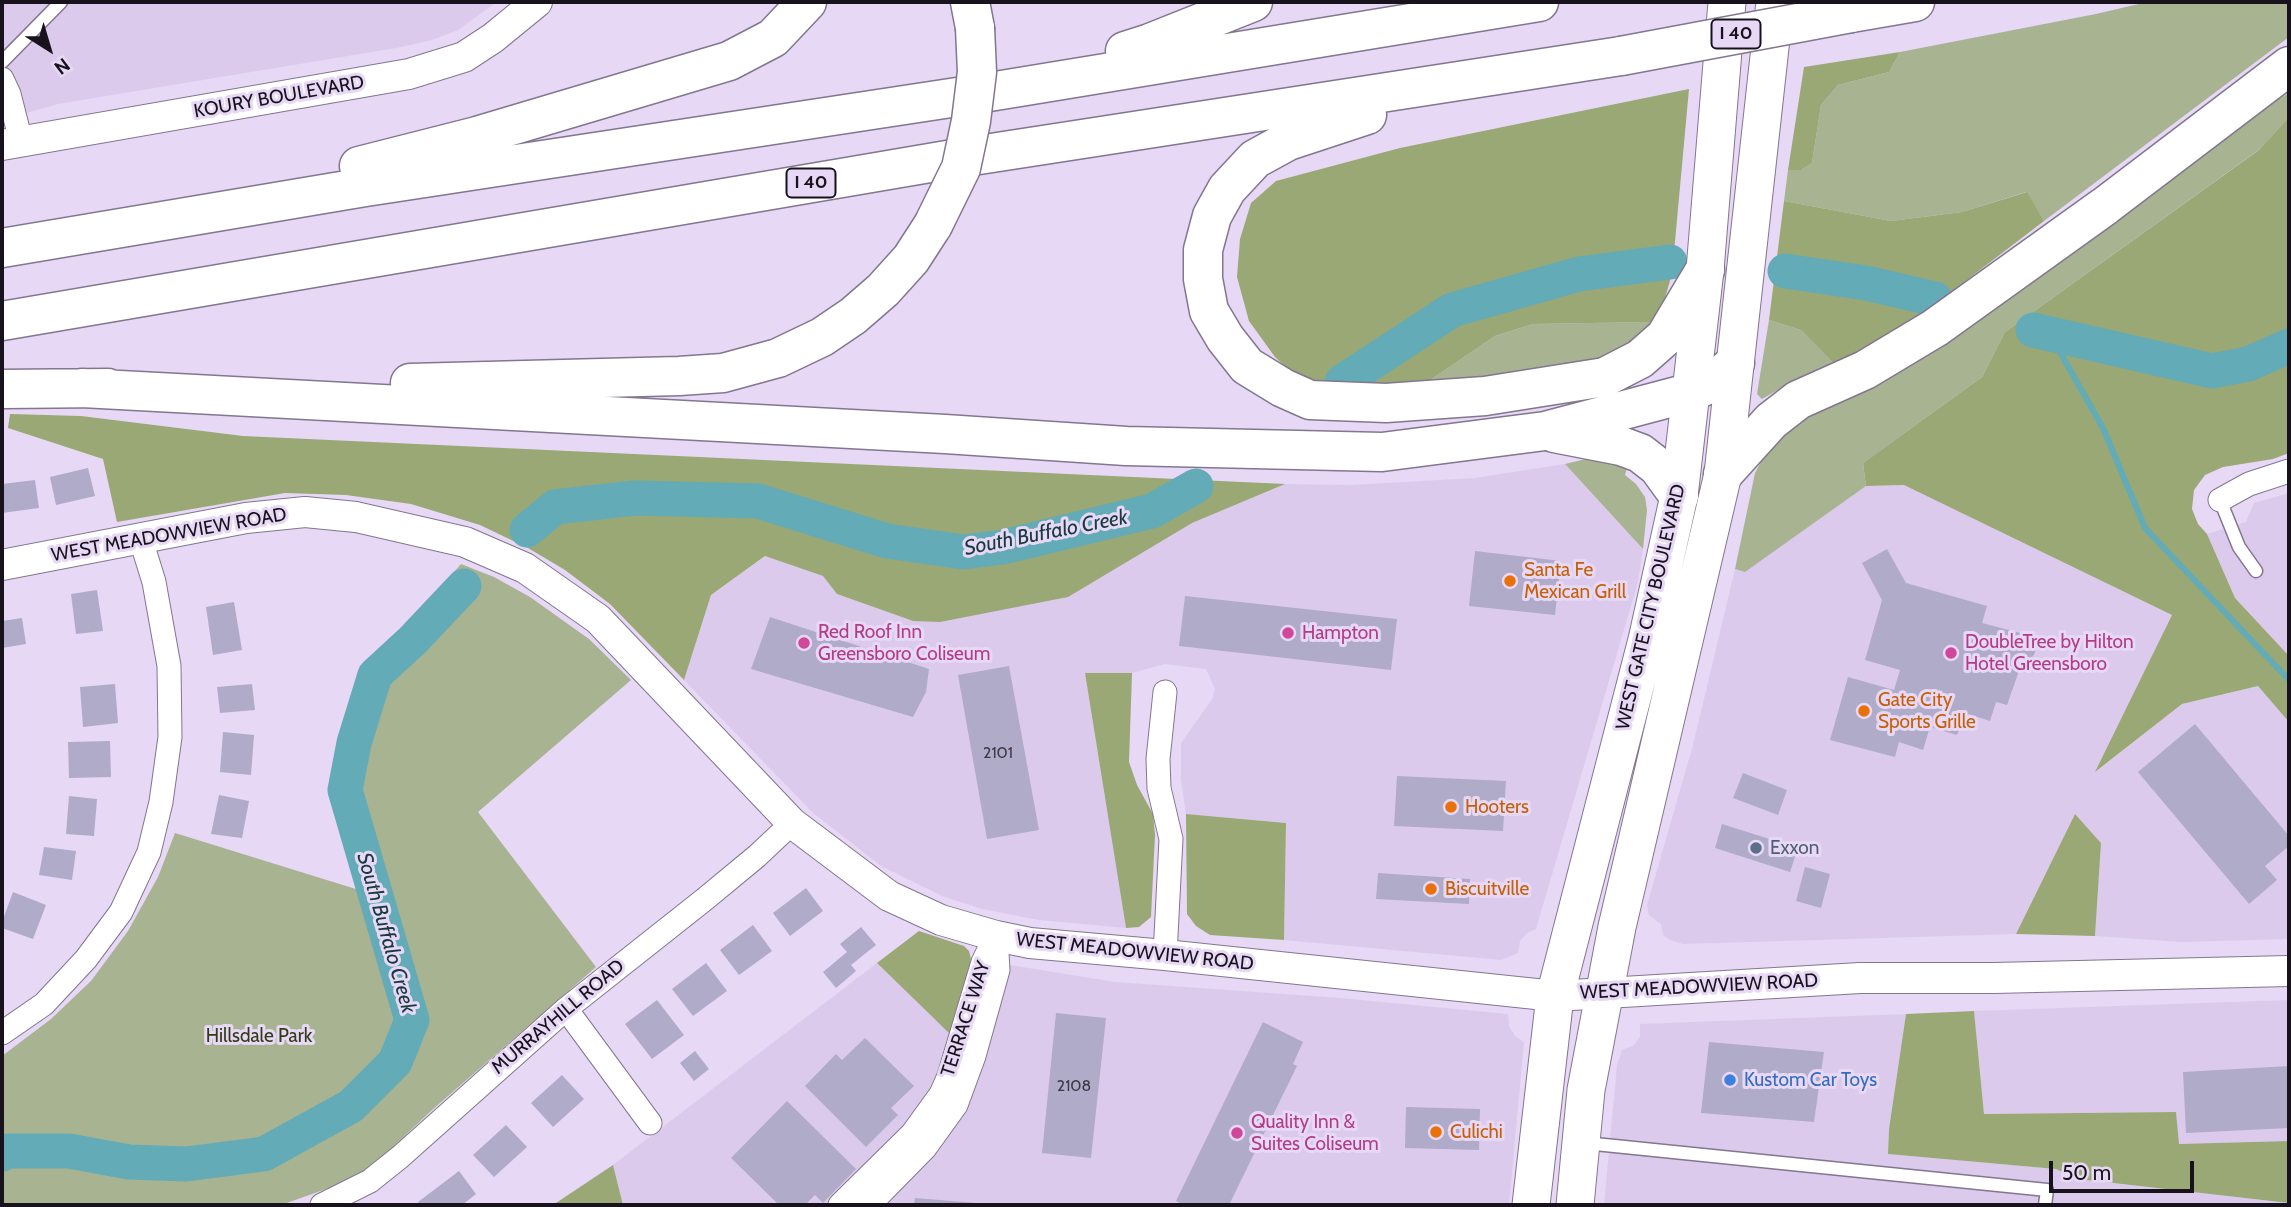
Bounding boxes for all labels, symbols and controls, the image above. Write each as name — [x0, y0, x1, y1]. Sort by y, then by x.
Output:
north arrow — [14, 14, 84, 84]
road number: I 40 — [1712, 19, 1760, 48]
text: N — [50, 53, 74, 79]
street label: KOURY BOULEVARD — [192, 71, 366, 123]
road number: I 40 — [786, 168, 836, 198]
street label: WEST GATE CITY BOULEVARD — [1612, 482, 1690, 732]
street label: WEST MEADOWVIEW ROAD — [50, 503, 288, 567]
water label: South Buffalo Creek — [962, 505, 1130, 561]
place label: Santa Fe Mexican Grill — [1524, 559, 1626, 603]
marker: Santa Fe Mexican Grill — [1502, 573, 1518, 589]
place label: Red Roof Inn Greensboro Coliseum — [818, 621, 990, 665]
place label: Hampton — [1302, 622, 1379, 644]
marker: Hampton — [1280, 625, 1296, 641]
place label: DoubleTree by Hilton Hotel Greensboro — [1965, 631, 2134, 675]
marker: Red Roof Inn Greensboro Coliseum — [796, 635, 812, 651]
marker: DoubleTree by Hilton Hotel Greensboro — [1943, 645, 1959, 661]
place label: Gate City Sports Grille — [1878, 689, 1976, 733]
marker: Gate City Sports Grille — [1856, 703, 1872, 719]
house number: 2101 — [983, 743, 1013, 763]
place label: Hooters — [1465, 796, 1529, 818]
marker: Hooters — [1443, 799, 1459, 815]
place label: Exxon — [1770, 837, 1819, 859]
marker: Exxon — [1748, 840, 1764, 856]
water label: South Buffalo Creek — [351, 850, 421, 1016]
place label: Biscuitville — [1445, 878, 1529, 900]
marker: Biscuitville — [1423, 881, 1439, 897]
street label: WEST MEADOWVIEW ROAD — [1015, 928, 1255, 976]
street label: MURRAYHILL ROAD — [487, 955, 629, 1079]
street label: TERRACE WAY — [937, 958, 995, 1080]
street label: WEST MEADOWVIEW ROAD — [1579, 969, 1819, 1005]
park label: Hillsdale Park — [206, 1025, 312, 1047]
place label: Kustom Car Toys — [1744, 1069, 1877, 1091]
marker: Kustom Car Toys — [1722, 1072, 1738, 1088]
house number: 2108 — [1057, 1076, 1091, 1096]
place label: Quality Inn & Suites Coliseum — [1251, 1111, 1379, 1155]
place label: Culichi — [1450, 1121, 1503, 1143]
marker: Culichi — [1428, 1124, 1444, 1140]
marker: Quality Inn & Suites Coliseum — [1229, 1125, 1245, 1141]
scale bar — [2053, 1148, 2198, 1192]
text: 50 m — [2062, 1160, 2111, 1185]

